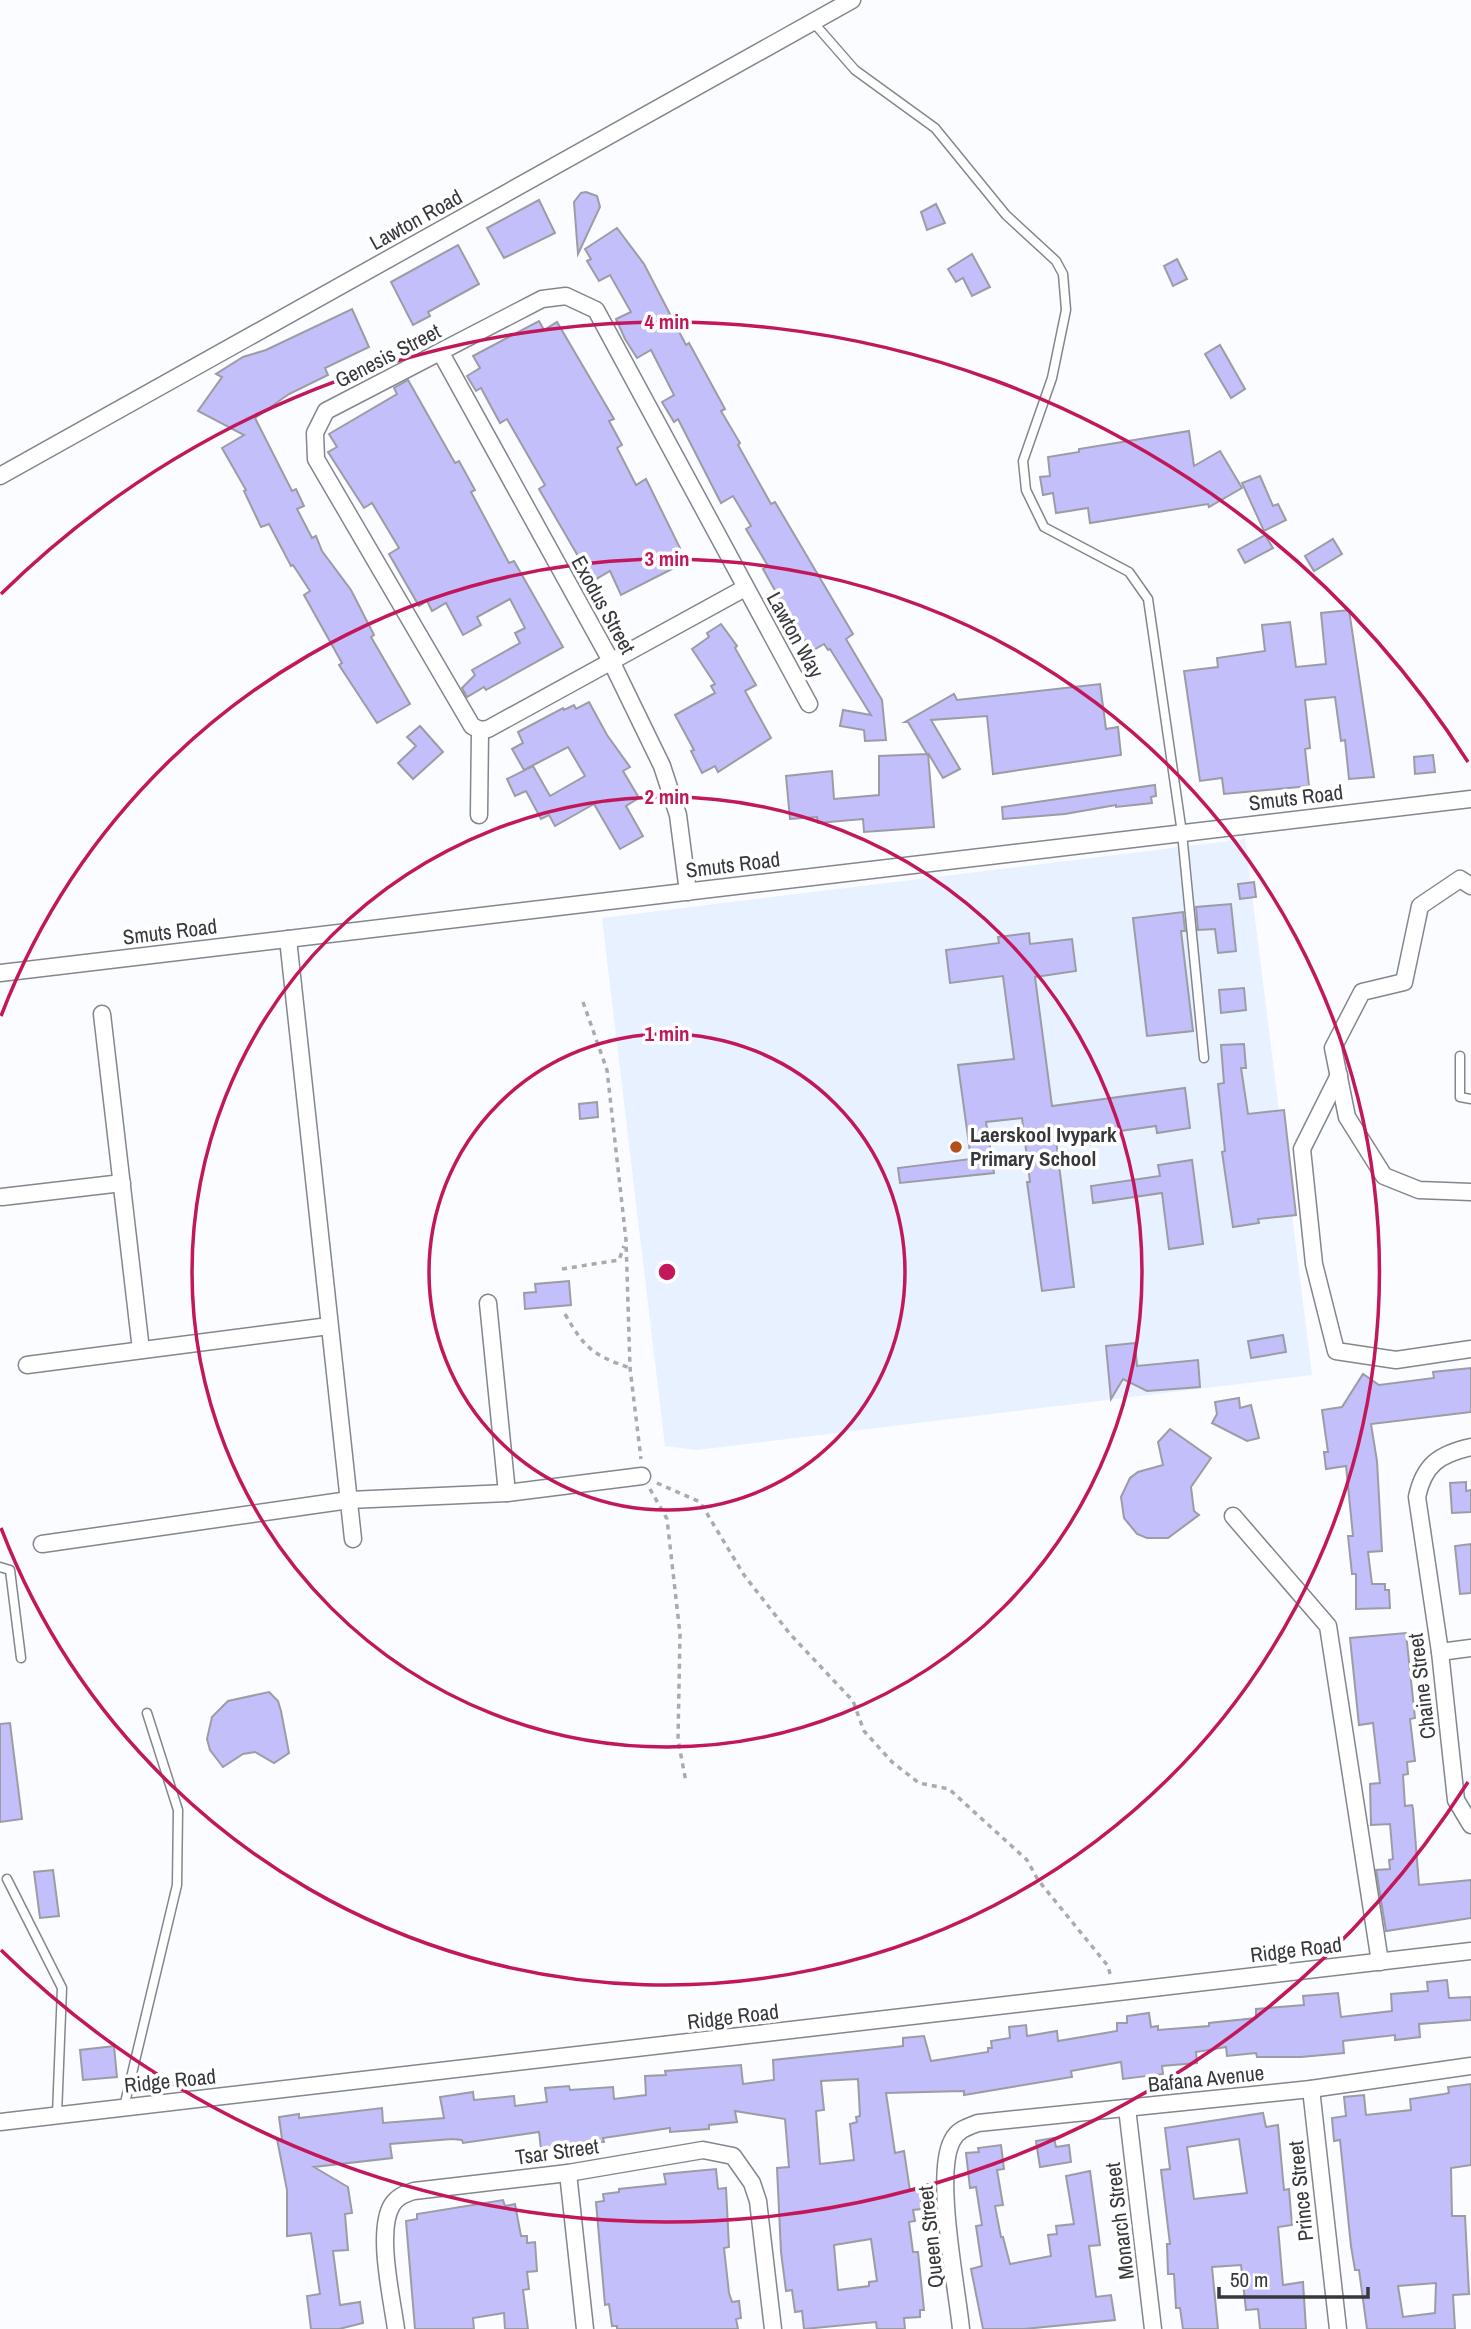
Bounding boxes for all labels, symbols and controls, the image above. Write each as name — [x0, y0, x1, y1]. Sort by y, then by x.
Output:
street label: Lawton Road — [364, 182, 467, 257]
text: 4 min — [645, 307, 689, 336]
street label: Genesis Street — [330, 316, 446, 395]
text: 3 min — [645, 544, 689, 573]
street label: Exodus Street — [565, 550, 642, 659]
street label: Lawton Way — [760, 587, 831, 683]
street label: Smuts Road — [1247, 777, 1345, 818]
text: 2 min — [645, 782, 689, 811]
street label: Smuts Road — [684, 844, 782, 885]
street label: Smuts Road — [121, 911, 219, 952]
text: 1 min — [645, 1019, 689, 1048]
place label: Laerskool Ivypark Primary School — [970, 1120, 1117, 1173]
marker: Laerskool Ivypark Primary School — [948, 1139, 964, 1155]
centre of rings — [655, 1260, 679, 1284]
street label: Chaine Street — [1401, 1631, 1442, 1741]
street label: Ridge Road — [1249, 1930, 1343, 1969]
street label: Ridge Road — [686, 1997, 780, 2036]
street label: Bafana Avenue — [1146, 2058, 1265, 2099]
street label: Ridge Road — [123, 2061, 217, 2100]
street label: Tsar Street — [513, 2131, 601, 2172]
street label: Prince Street — [1281, 2139, 1320, 2243]
street label: Monarch Street — [1098, 2161, 1141, 2281]
street label: Queen Street — [911, 2184, 950, 2290]
scale bar — [1219, 2256, 1368, 2300]
text: 50 m — [1230, 2265, 1268, 2294]

